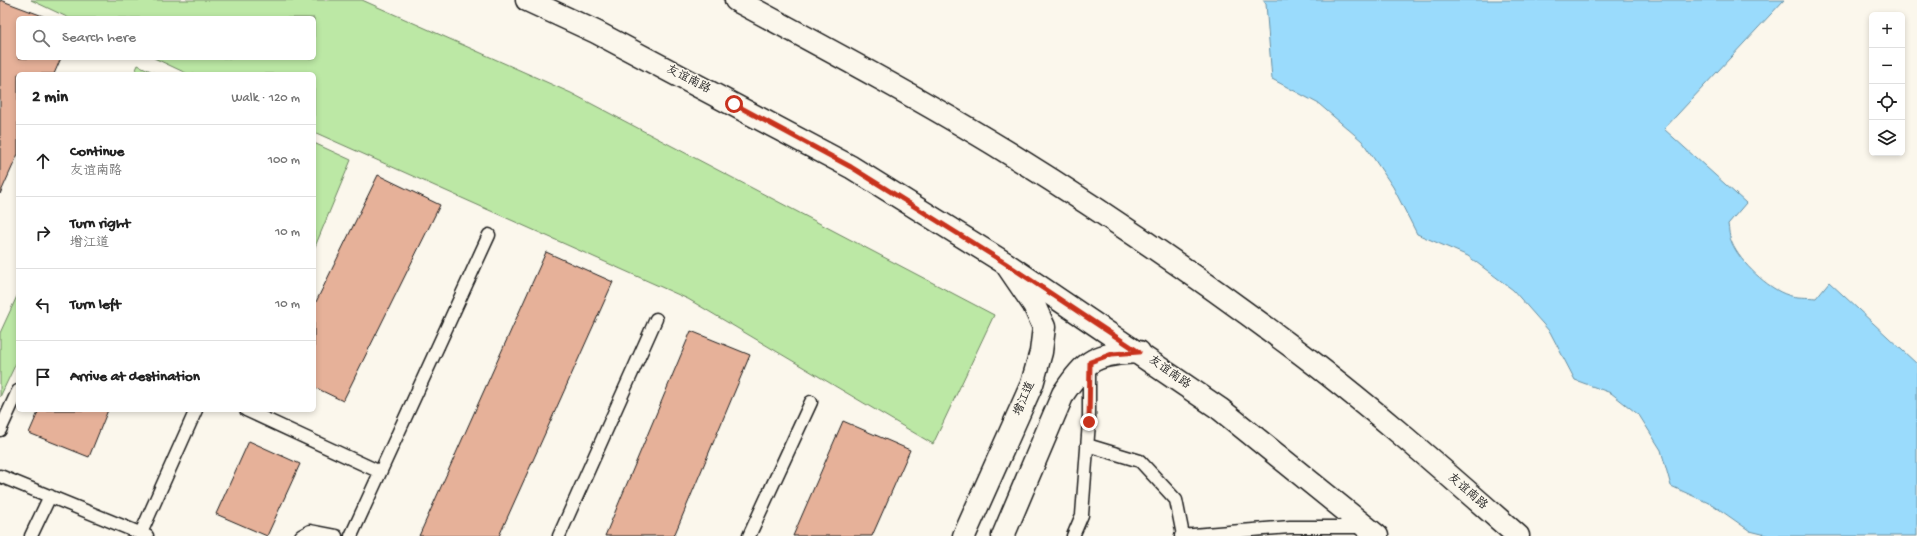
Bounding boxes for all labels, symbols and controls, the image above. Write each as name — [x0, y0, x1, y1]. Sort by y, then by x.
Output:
map controls — [1869, 12, 1905, 156]
button: + — [1869, 12, 1905, 48]
search box — [16, 16, 316, 60]
icon: search — [30, 27, 52, 49]
text: Search here — [62, 29, 136, 47]
button: − — [1869, 48, 1905, 84]
street label: 友谊南路 — [663, 62, 713, 97]
button: locate — [1869, 84, 1905, 120]
text: 2 min — [32, 88, 68, 108]
text: Walk · 120 m — [232, 91, 300, 106]
route start — [725, 95, 743, 113]
button: layers — [1869, 120, 1905, 156]
text: Continue — [70, 143, 124, 161]
icon: ahead — [32, 150, 54, 172]
text: 100 m — [268, 153, 300, 168]
text: 友谊南路 — [70, 164, 122, 179]
text: Turn right — [70, 215, 130, 233]
icon: right — [32, 222, 54, 244]
text: 10 m — [275, 225, 300, 240]
text: 增江道 — [70, 236, 109, 251]
icon: left — [32, 294, 54, 316]
text: Turn left — [70, 296, 121, 314]
text: 10 m — [275, 297, 300, 312]
street label: 友谊南路 — [1145, 353, 1193, 393]
icon: arrive — [32, 366, 54, 388]
text: Arrive at destination — [70, 368, 200, 386]
street label: 增江道 — [1010, 379, 1038, 418]
route end — [1080, 413, 1098, 431]
street label: 友谊南路 — [1444, 470, 1490, 513]

